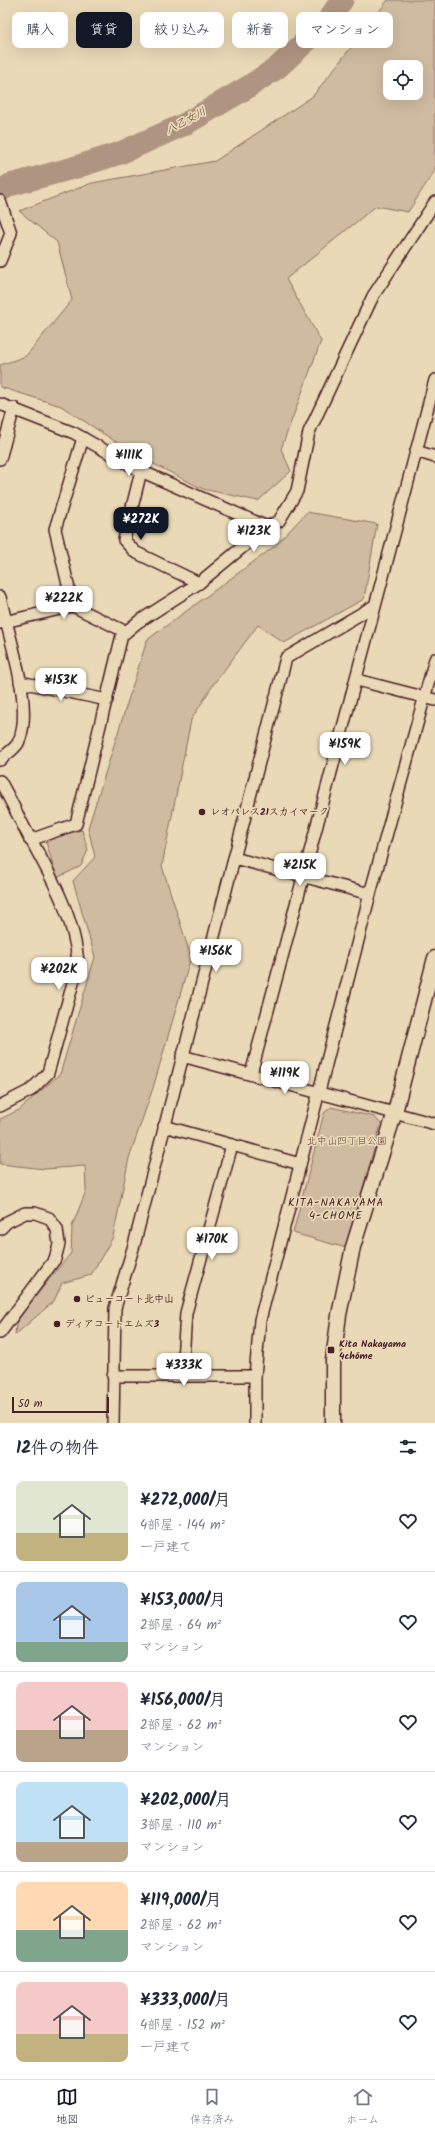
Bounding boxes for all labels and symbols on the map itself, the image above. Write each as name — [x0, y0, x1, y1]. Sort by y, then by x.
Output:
water label: 八乙女川 — [162, 103, 210, 139]
pin: ¥111K — [101, 443, 157, 477]
pin: ¥272K — [113, 507, 169, 541]
pin: ¥123K — [226, 519, 282, 553]
pin: ¥222K — [36, 586, 92, 620]
pin: ¥153K — [33, 668, 89, 702]
pin: ¥159K — [317, 732, 373, 766]
place label: レオパレス21スカイマーク — [210, 804, 329, 820]
marker: レオパレス21スカイマーク — [197, 807, 207, 817]
pin: ¥215K — [272, 853, 328, 887]
pin: ¥156K — [188, 939, 244, 973]
pin: ¥202K — [31, 957, 87, 991]
pin: ¥119K — [257, 1061, 313, 1095]
park label: 北中山四丁目公園 — [307, 1133, 387, 1149]
district label: KITA-NAKAYAMA 4-CHOME — [288, 1194, 384, 1225]
pin: ¥170K — [184, 1227, 240, 1261]
place label: ビューコート北中山 — [85, 1291, 174, 1307]
marker: ビューコート北中山 — [72, 1294, 82, 1304]
place label: ディアコートエムズ3 — [65, 1316, 160, 1332]
marker: ディアコートエムズ3 — [52, 1319, 62, 1329]
place label: Kita Nakayama 4chōme — [339, 1336, 406, 1364]
marker: Kita Nakayama 4chōme — [326, 1345, 336, 1355]
pin: ¥333K — [156, 1353, 212, 1387]
scale bar — [12, 1395, 109, 1414]

